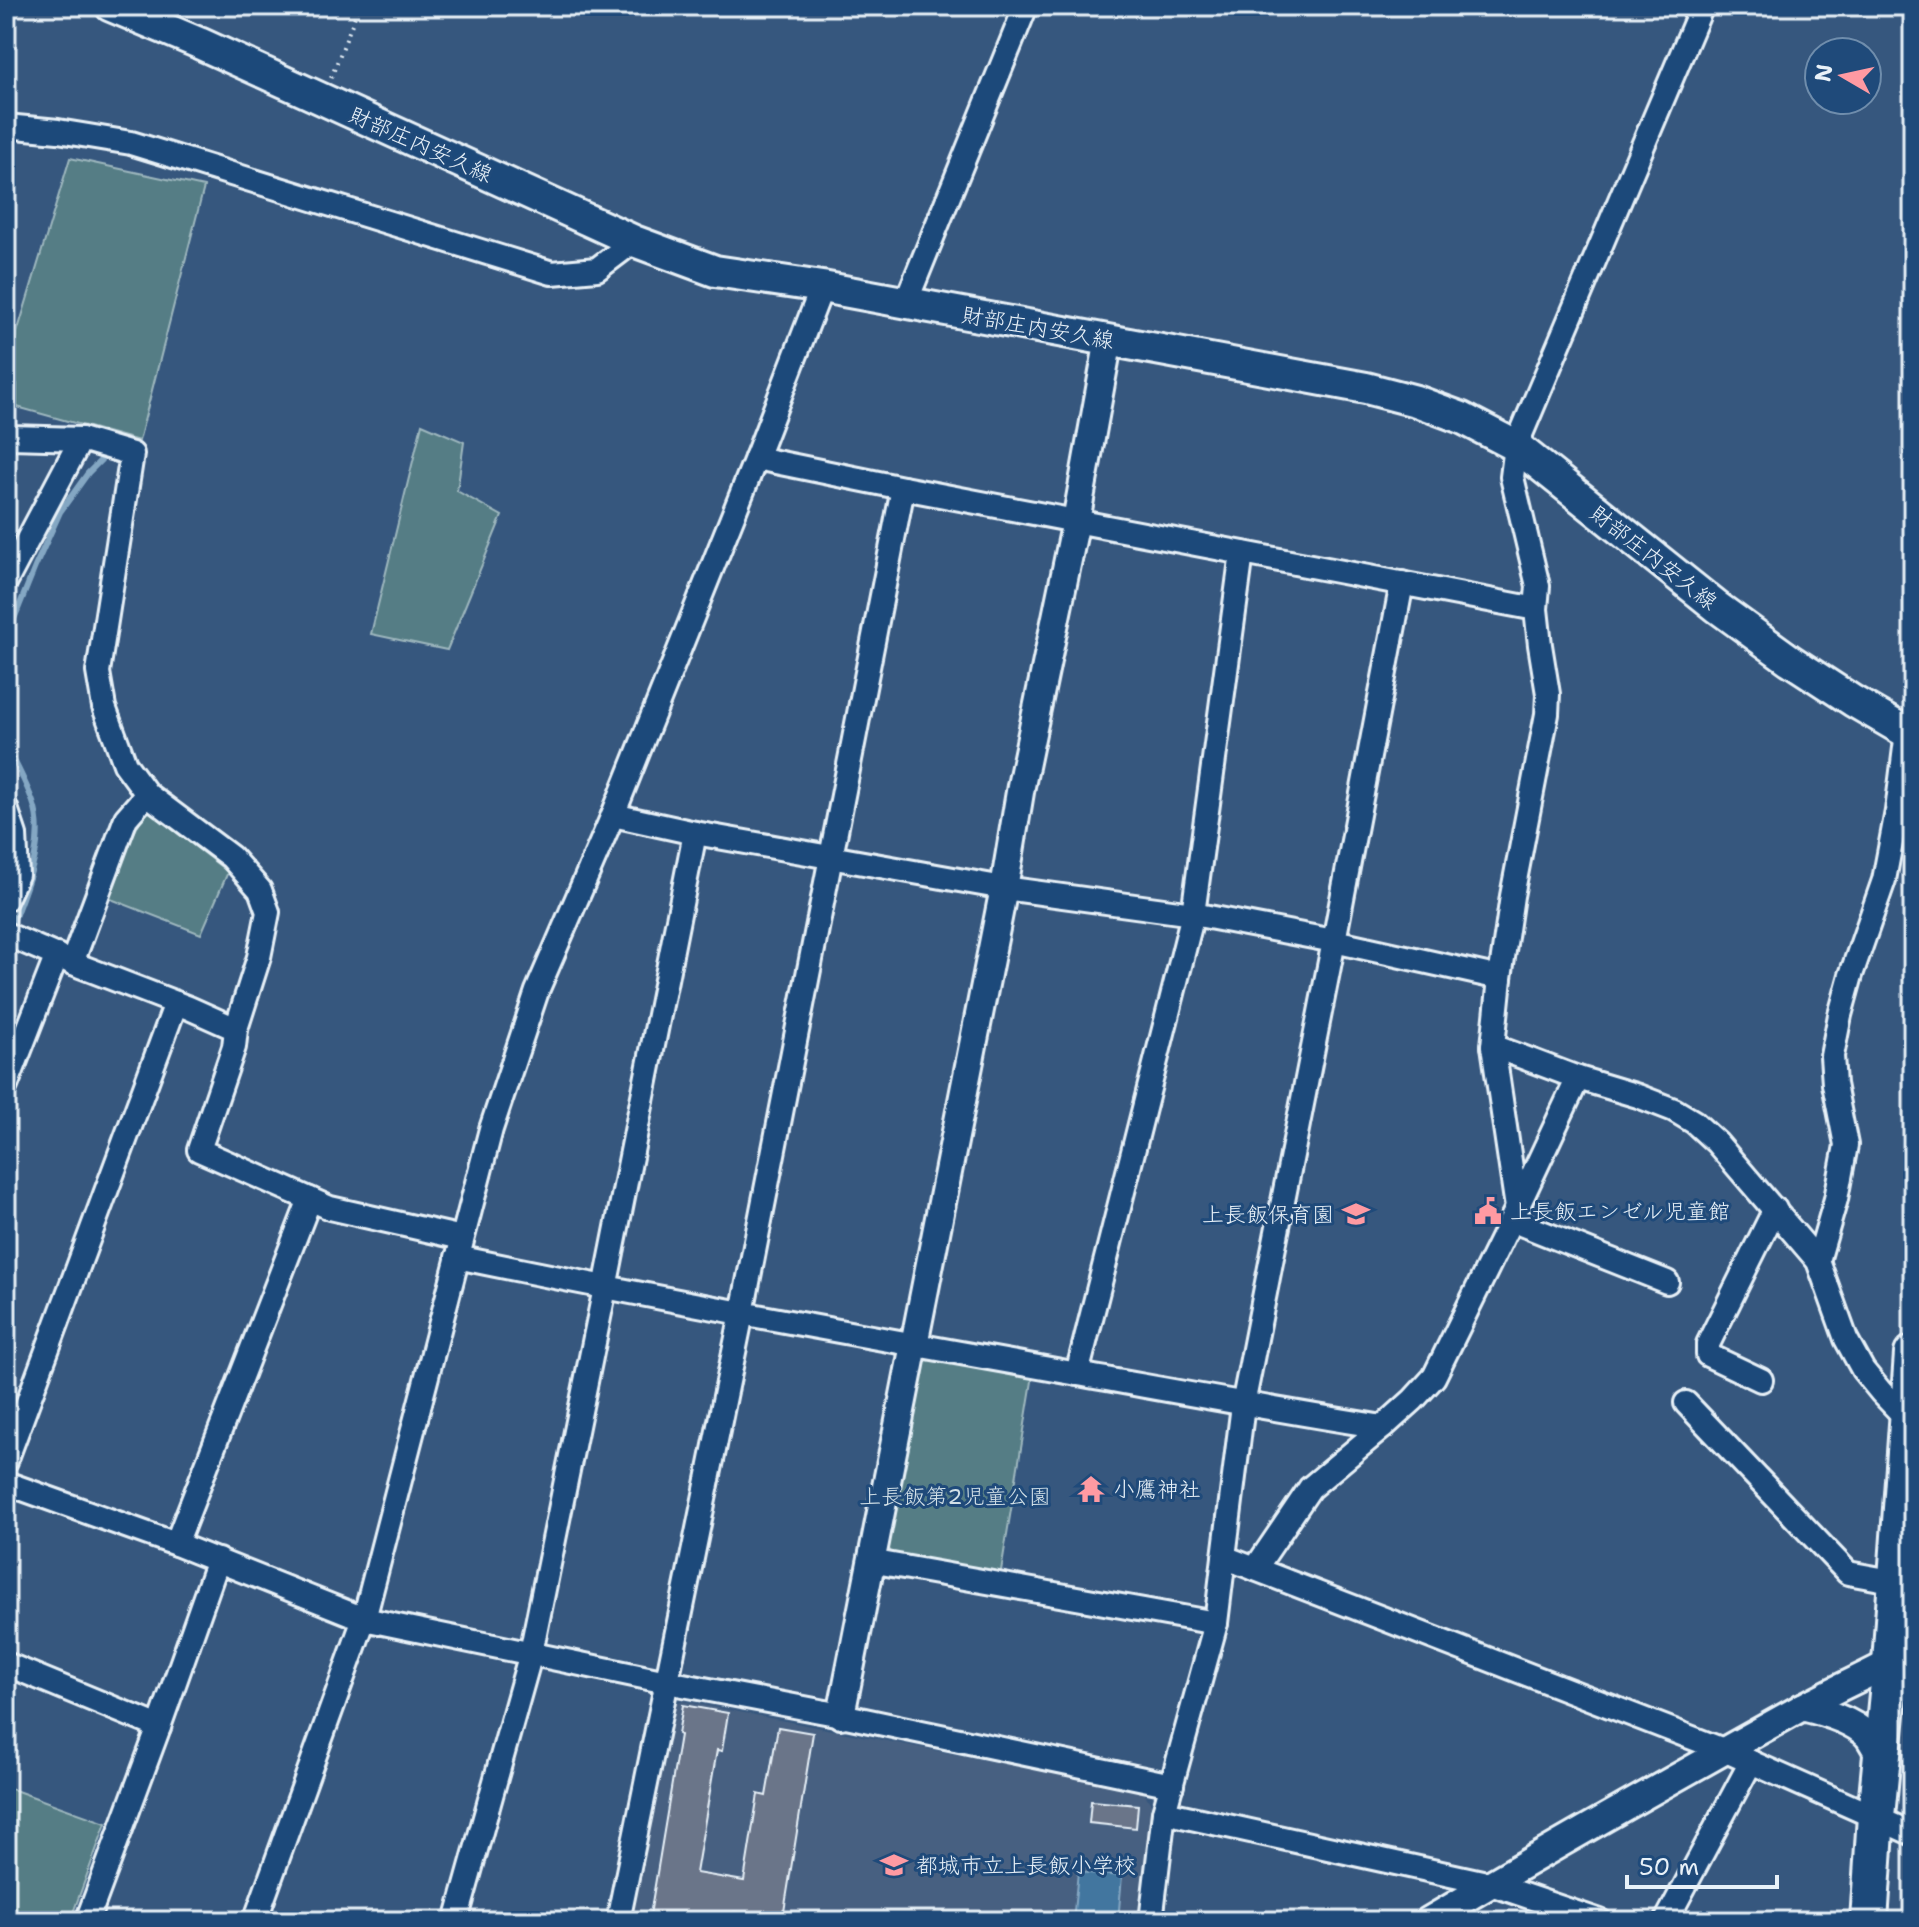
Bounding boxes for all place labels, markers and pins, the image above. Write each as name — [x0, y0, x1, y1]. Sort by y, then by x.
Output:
public building icon: 上長飯エンゼル児童館 — [1473, 1196, 1503, 1226]
place label: 上長飯エンゼル児童館 — [1510, 1197, 1730, 1226]
school or university icon: 上長飯保育園 — [1341, 1199, 1371, 1229]
place label: 上長飯保育園 — [1202, 1200, 1334, 1229]
temple icon: 小鷹神社 — [1076, 1474, 1106, 1504]
place label: 小鷹神社 — [1113, 1475, 1201, 1504]
school or university icon: 都城市立上長飯小学校 — [879, 1850, 909, 1880]
place label: 都城市立上長飯小学校 — [916, 1851, 1136, 1880]

